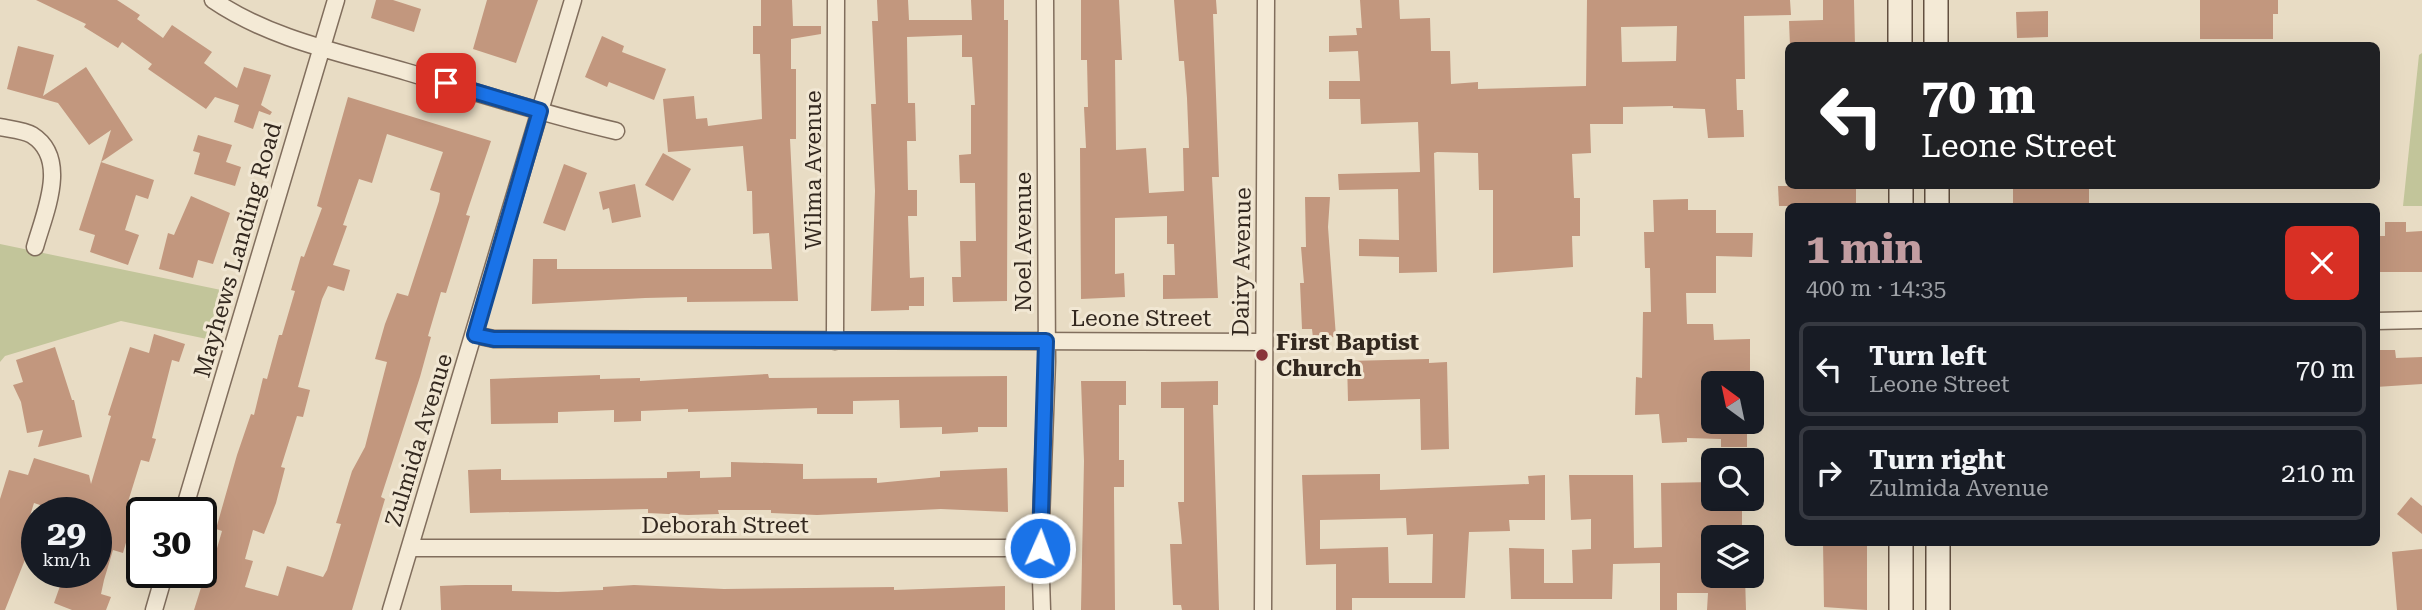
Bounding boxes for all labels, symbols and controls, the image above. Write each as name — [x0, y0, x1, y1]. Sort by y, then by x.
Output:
pin — [416, 53, 476, 113]
icon: arrive — [427, 64, 465, 102]
text: 70 m — [1921, 68, 2036, 125]
icon: left — [1806, 70, 1897, 161]
street label: Wilma Avenue — [800, 90, 827, 250]
street label: Mayhews Landing Road — [189, 119, 287, 381]
text: Leone Street — [1921, 127, 2116, 165]
street label: Noel Avenue — [1010, 172, 1037, 312]
street label: Dairy Avenue — [1227, 187, 1257, 337]
text: 1 min — [1806, 224, 1923, 273]
button: close — [2285, 226, 2359, 300]
text: 400 m · 14:35 — [1806, 275, 1946, 302]
street label: Leone Street — [1071, 305, 1212, 332]
place label: First Baptist Church — [1276, 329, 1419, 382]
text: Turn left — [1869, 341, 1987, 371]
marker: First Baptist Church — [1254, 347, 1270, 363]
street label: Zulmida Avenue — [380, 350, 458, 530]
icon: left — [1810, 350, 1848, 388]
text: 70 m — [2296, 354, 2355, 384]
north arrow — [1701, 371, 1764, 434]
map controls — [1701, 371, 1764, 588]
text: Leone Street — [1869, 371, 2009, 398]
text: Turn right — [1869, 445, 2005, 475]
button: search — [1701, 448, 1764, 511]
icon: right — [1810, 454, 1848, 492]
text: 210 m — [2281, 458, 2355, 488]
text: Zulmida Avenue — [1869, 475, 2049, 502]
speed limit sign: 30 — [126, 497, 217, 588]
position arrow — [1003, 511, 1077, 585]
street label: Deborah Street — [641, 512, 809, 539]
text: 29 — [47, 513, 86, 554]
button: layers — [1701, 525, 1764, 588]
text: km/h — [42, 549, 91, 570]

